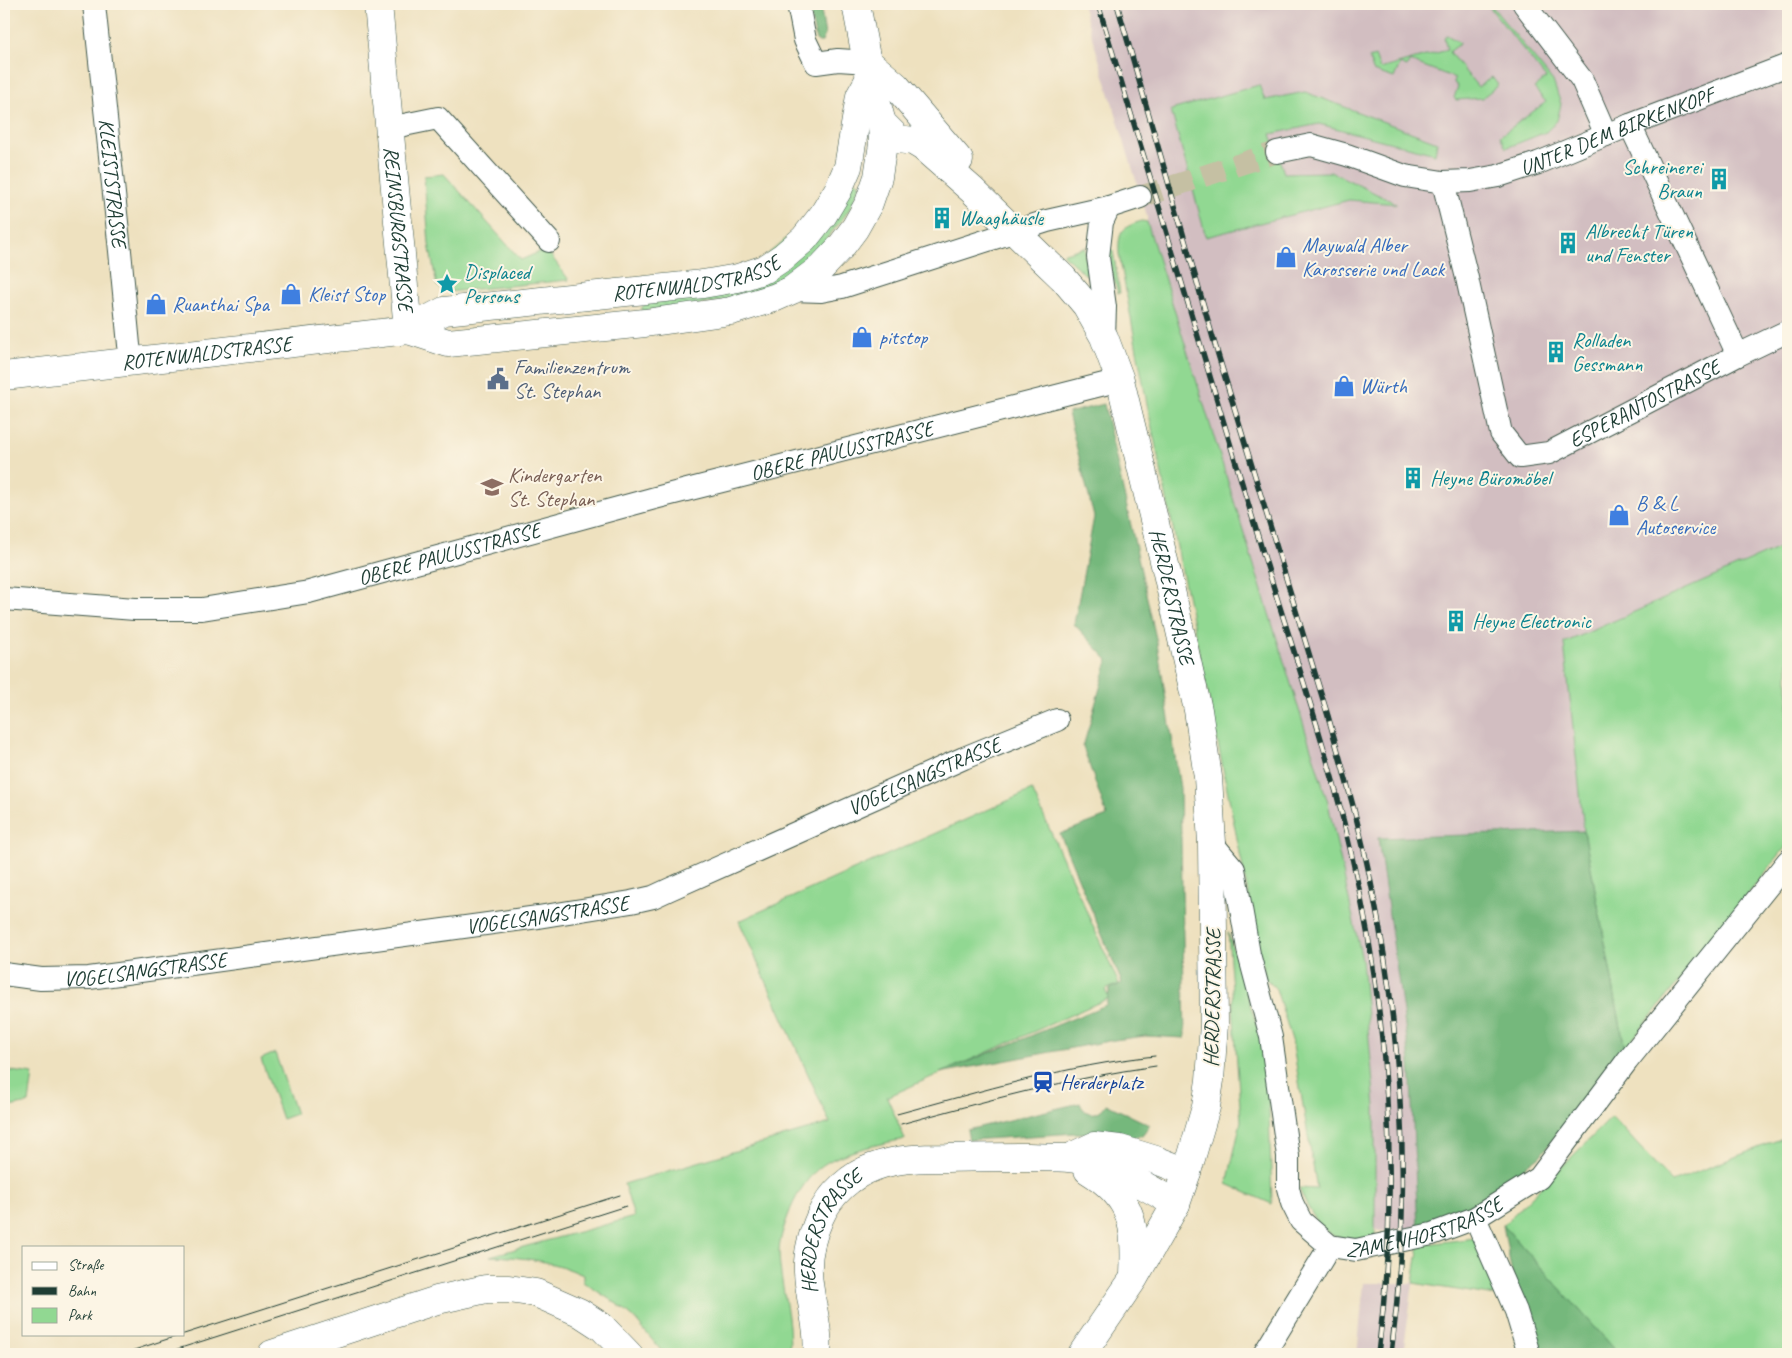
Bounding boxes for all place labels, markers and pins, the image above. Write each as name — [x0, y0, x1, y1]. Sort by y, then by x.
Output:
place label: Schreinerei Braun — [1622, 154, 1705, 204]
building icon: Schreinerei Braun — [1706, 166, 1732, 192]
building icon: Waaghäusle — [929, 205, 955, 231]
place label: Waaghäusle — [959, 205, 1044, 231]
place label: Albrecht Türen und Fenster — [1585, 218, 1693, 268]
building icon: Albrecht Türen und Fenster — [1555, 230, 1581, 256]
place label: Maywald Alber Karosserie und Lack — [1302, 232, 1446, 282]
shop icon: Maywald Alber Karosserie und Lack — [1273, 244, 1299, 270]
place label: Displaced Persons — [464, 259, 534, 309]
place icon: Displaced Persons — [434, 271, 460, 297]
shop icon: Kleist Stop — [278, 281, 304, 307]
place label: Kleist Stop — [308, 281, 386, 307]
shop icon: Ruanthai Spa — [143, 291, 169, 317]
place label: Ruanthai Spa — [172, 291, 271, 317]
shop icon: pitstop — [849, 324, 875, 350]
place label: pitstop — [879, 324, 928, 350]
place label: Rolladen Gessmann — [1572, 327, 1643, 377]
building icon: Rolladen Gessmann — [1543, 339, 1569, 365]
place label: Familienzentrum St. Stephan — [514, 354, 631, 404]
public building icon: Familienzentrum St. Stephan — [485, 366, 511, 392]
shop icon: Würth — [1331, 373, 1357, 399]
place label: Würth — [1360, 373, 1407, 399]
place label: Kindergarten St. Stephan — [508, 462, 602, 512]
building icon: Heyne Büromöbel — [1400, 465, 1426, 491]
place label: Heyne Büromöbel — [1430, 465, 1554, 491]
school or university icon: Kindergarten St. Stephan — [479, 474, 505, 500]
place label: B & L Autoservice — [1636, 490, 1716, 540]
shop icon: B & L Autoservice — [1606, 502, 1632, 528]
building icon: Heyne Electronic — [1443, 608, 1469, 634]
place label: Heyne Electronic — [1472, 608, 1592, 634]
station icon: Herderplatz — [1030, 1069, 1056, 1095]
place label: Herderplatz — [1060, 1069, 1145, 1095]

